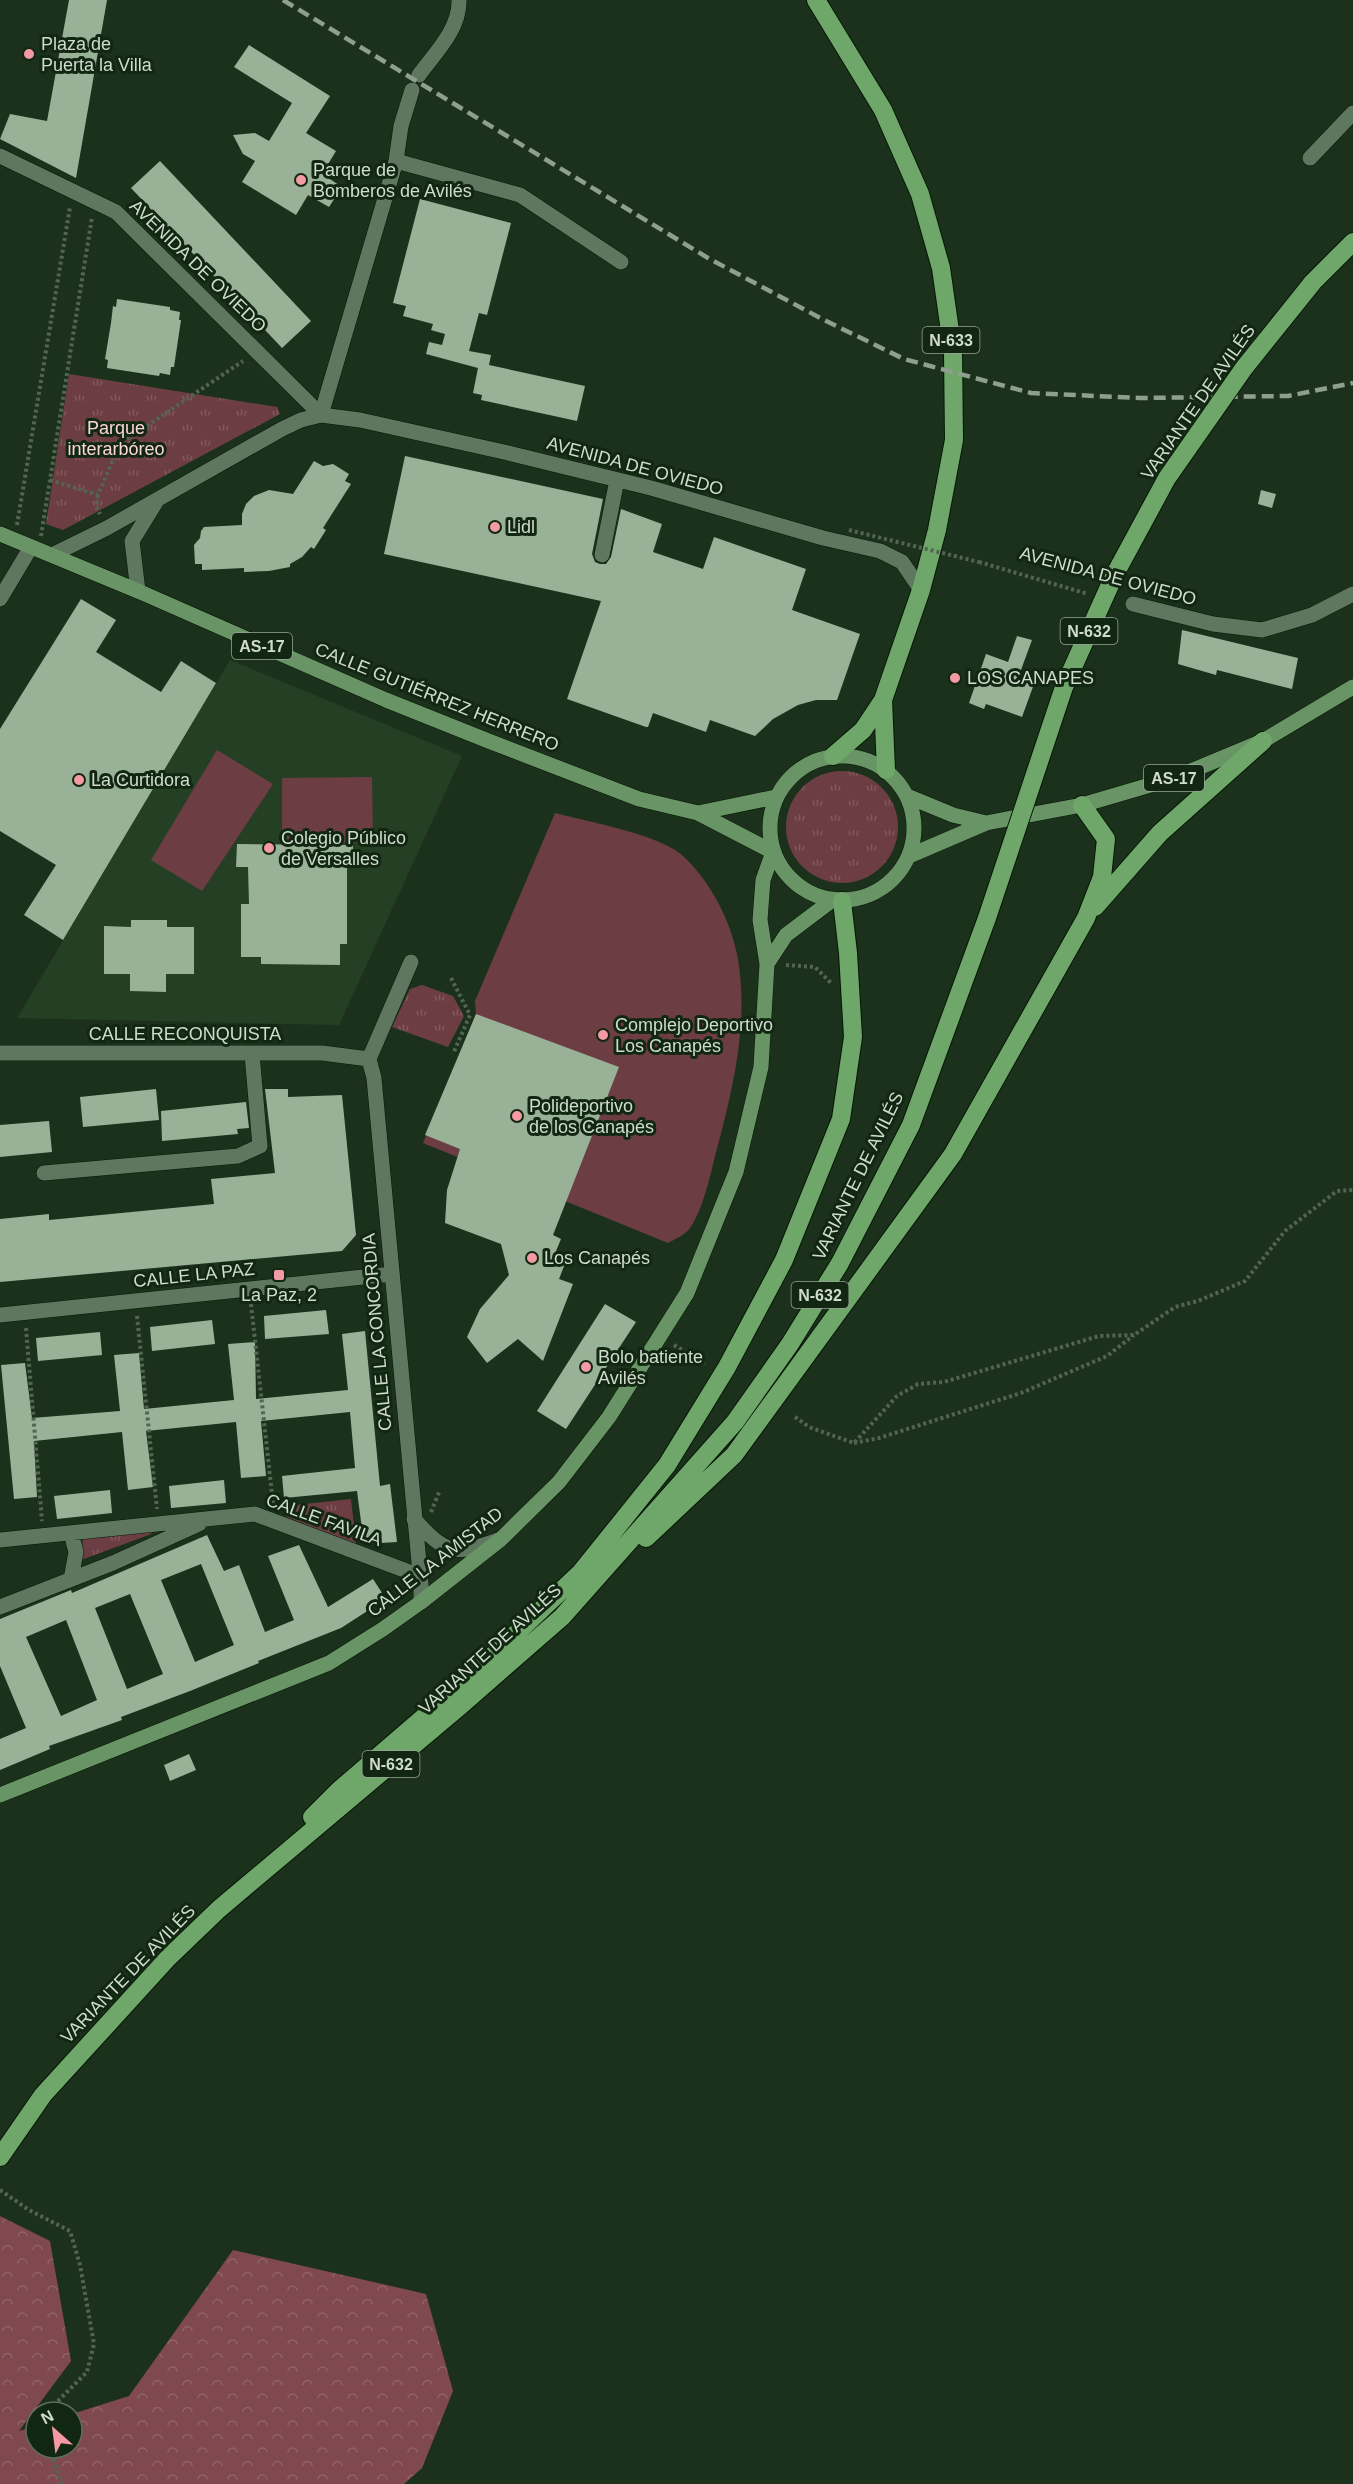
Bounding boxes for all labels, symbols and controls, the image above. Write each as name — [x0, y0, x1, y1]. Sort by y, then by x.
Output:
place label: Plaza de Puerta la Villa — [41, 34, 153, 75]
marker: Plaza de Puerta la Villa — [22, 47, 36, 61]
place label: Parque de Bomberos de Avilés — [313, 160, 472, 201]
marker: Parque de Bomberos de Avilés — [294, 173, 308, 187]
street label: AVENIDA DE OVIEDO — [126, 196, 270, 336]
street label: VARIANTE DE AVILÉS — [1137, 321, 1259, 483]
road number: N-633 — [922, 327, 980, 353]
park label: Parque interarbóreo — [67, 418, 165, 459]
street label: AVENIDA DE OVIEDO — [545, 433, 725, 499]
place label: Lidl — [507, 517, 535, 537]
marker: Lidl — [488, 520, 502, 534]
street label: AVENIDA DE OVIEDO — [1018, 543, 1198, 609]
road number: N-632 — [1060, 618, 1118, 644]
road number: AS-17 — [232, 633, 292, 659]
street label: CALLE GUTIÉRREZ HERRERO — [312, 639, 562, 755]
place label: LOS CANAPES — [967, 668, 1094, 688]
marker: LOS CANAPES — [948, 671, 962, 685]
road number: AS-17 — [1144, 765, 1204, 791]
place label: La Curtidora — [91, 770, 191, 790]
marker: La Curtidora — [72, 773, 86, 787]
place label: Colegio Público de Versalles — [281, 828, 406, 869]
marker: Colegio Público de Versalles — [262, 841, 276, 855]
place label: Complejo Deportivo Los Canapés — [615, 1015, 773, 1056]
street label: CALLE RECONQUISTA — [89, 1024, 281, 1044]
marker: Complejo Deportivo Los Canapés — [596, 1028, 610, 1042]
street label: VARIANTE DE AVILÉS — [809, 1089, 907, 1263]
place label: Polideportivo de los Canapés — [529, 1096, 654, 1137]
marker: Polideportivo de los Canapés — [510, 1109, 524, 1123]
street label: CALLE LA CONCORDIA — [358, 1232, 396, 1432]
place label: Los Canapés — [544, 1248, 650, 1268]
marker: Los Canapés — [525, 1251, 539, 1265]
street label: CALLE LA PAZ — [132, 1259, 256, 1291]
marker: La Paz, 2 — [272, 1268, 286, 1282]
road number: N-632 — [792, 1282, 848, 1308]
place label: La Paz, 2 — [241, 1285, 317, 1305]
place label: Bolo batiente Avilés — [598, 1347, 703, 1388]
marker: Bolo batiente Avilés — [579, 1360, 593, 1374]
street label: CALLE FAVILA — [263, 1490, 385, 1550]
street label: CALLE LA AMISTAD — [364, 1503, 506, 1621]
street label: VARIANTE DE AVILÉS — [415, 1580, 565, 1718]
road number: N-632 — [362, 1751, 420, 1777]
street label: VARIANTE DE AVILÉS — [57, 1901, 199, 2047]
north arrow — [24, 2400, 84, 2460]
text: N — [38, 2407, 56, 2427]

